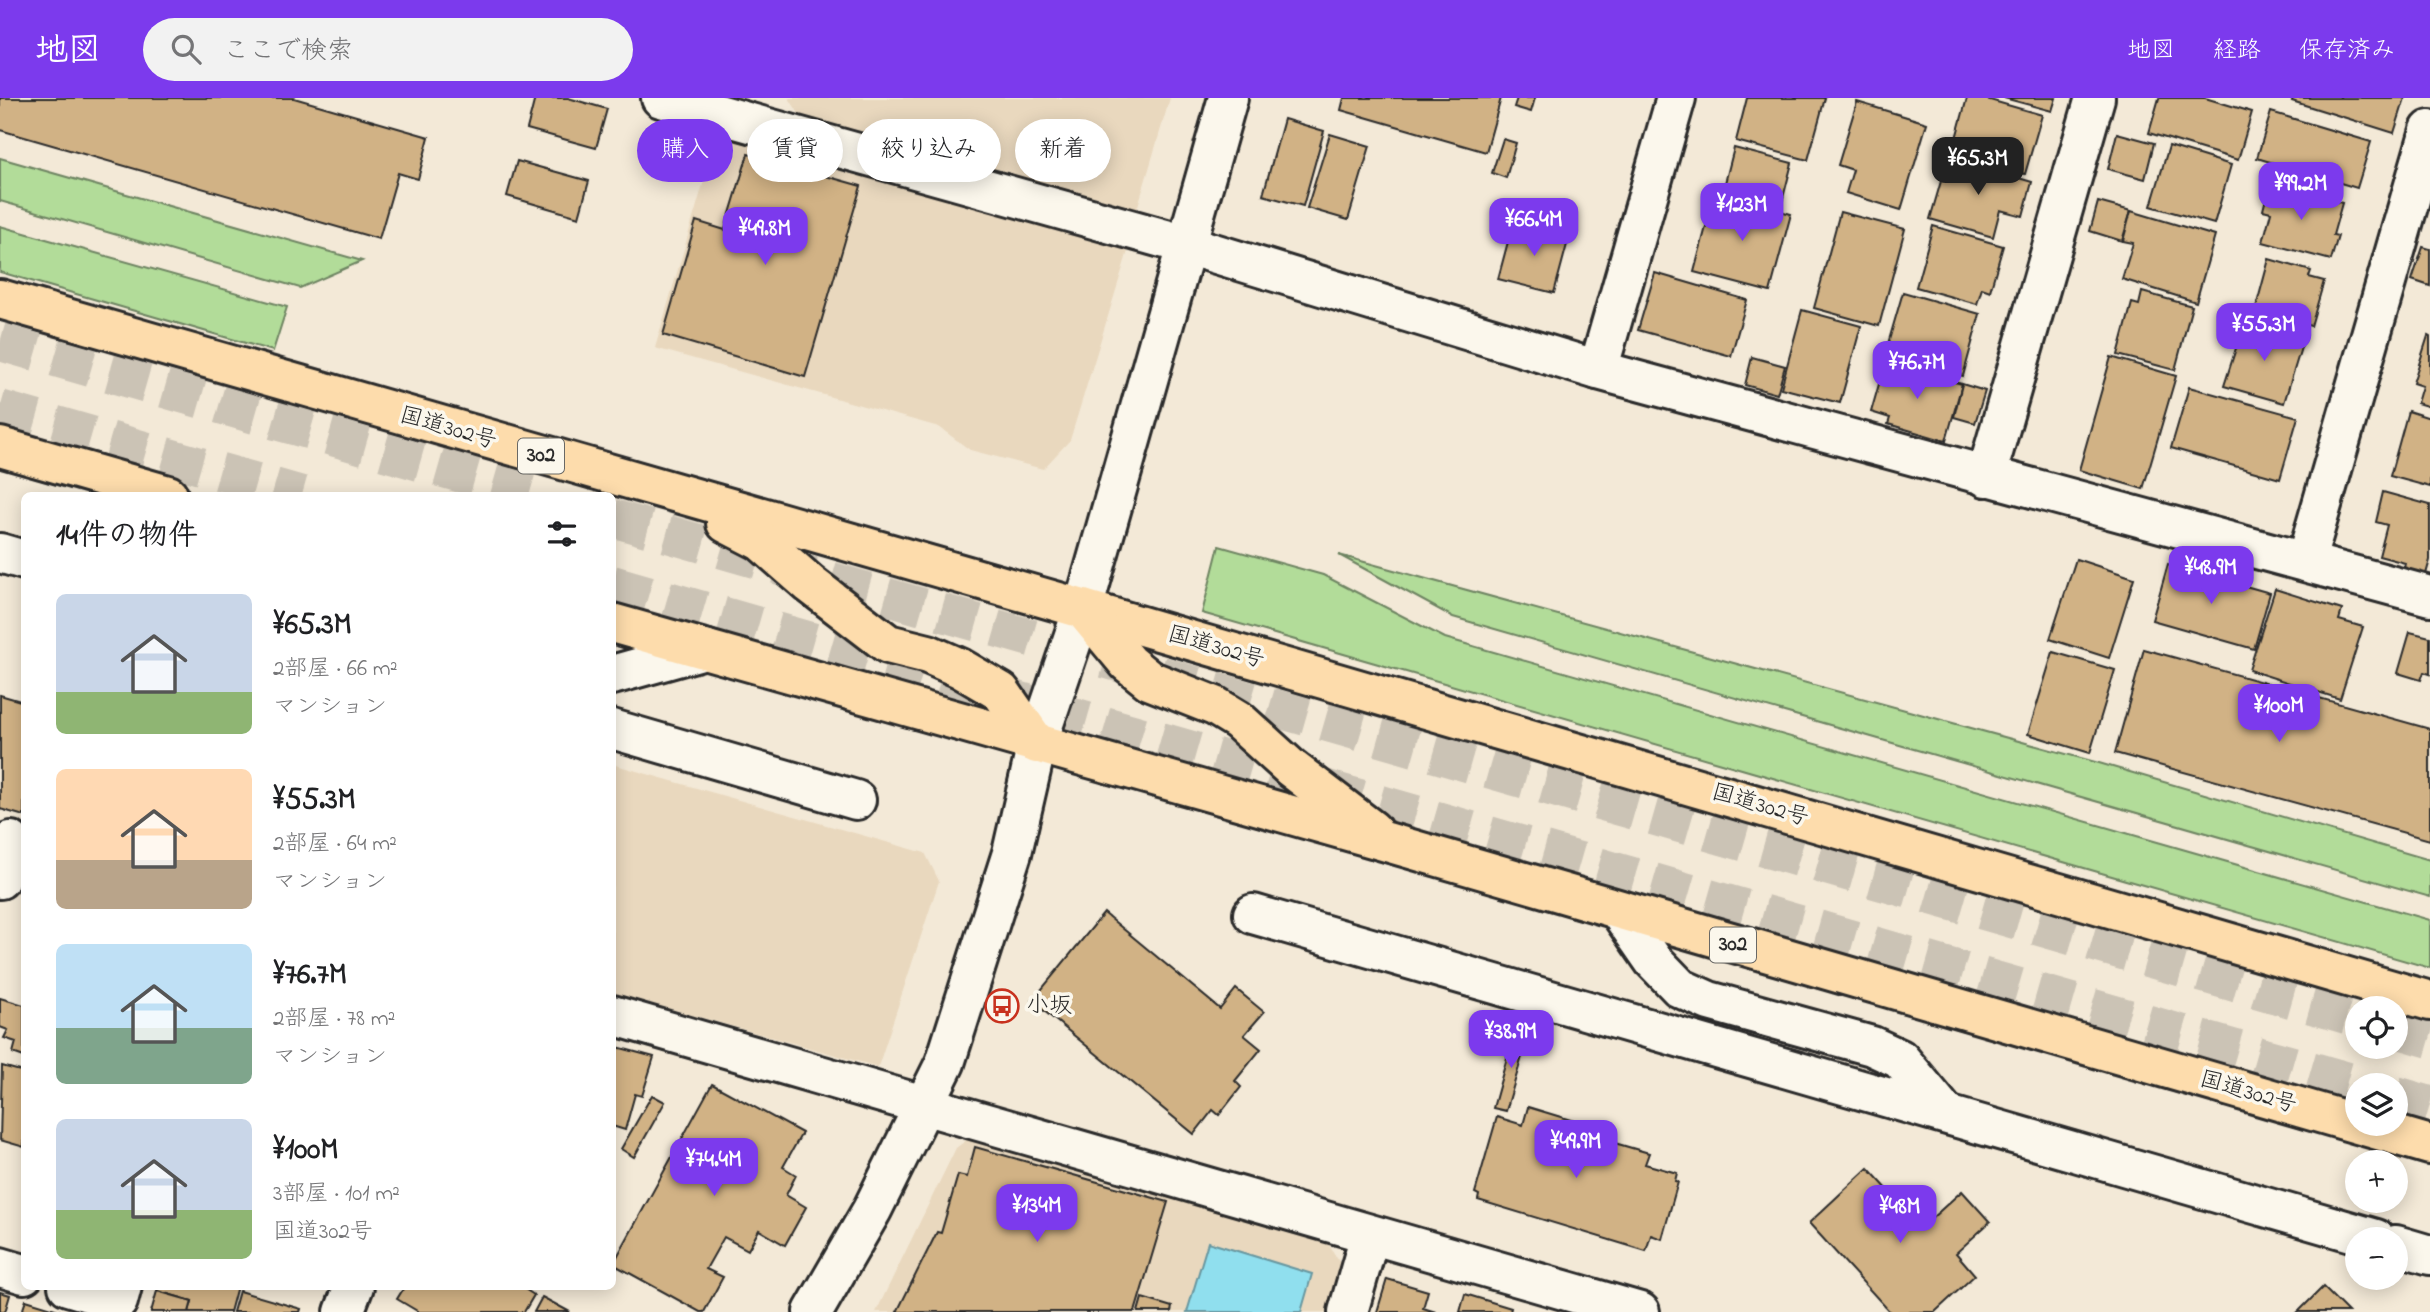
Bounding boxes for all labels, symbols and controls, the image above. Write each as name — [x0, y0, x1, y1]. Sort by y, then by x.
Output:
search box — [143, 18, 633, 81]
text: 地図 — [35, 28, 101, 76]
icon: search — [167, 30, 205, 68]
text: ここで検索 — [223, 33, 353, 71]
text: 地図 — [2127, 34, 2175, 69]
text: 経路 — [2213, 34, 2261, 69]
text: 保存済み — [2299, 34, 2395, 69]
chip: 購入 — [637, 119, 733, 182]
chip: 賃貸 — [747, 119, 843, 182]
chip: 絞り込み — [857, 119, 1001, 182]
chip: 新着 — [1015, 119, 1111, 182]
pin: ¥65.3M — [1921, 138, 2035, 197]
text: ¥65.3M — [1948, 143, 2008, 176]
pin: ¥99.2M — [2244, 162, 2358, 222]
text: ¥99.2M — [2275, 168, 2327, 201]
pin: ¥123M — [1693, 184, 1791, 243]
text: ¥123M — [1716, 189, 1768, 222]
pin: ¥66.4M — [1477, 198, 1591, 258]
text: ¥66.4M — [1505, 204, 1563, 237]
pin: ¥49.8M — [708, 208, 822, 267]
text: ¥49.8M — [739, 213, 791, 246]
pin: ¥55.3M — [2207, 303, 2321, 363]
text: ¥55.3M — [2232, 309, 2296, 342]
pin: ¥76.7M — [1860, 342, 1974, 401]
text: ¥76.7M — [1889, 347, 1945, 380]
street label: 国道302号 — [395, 399, 501, 459]
road number: 302 — [518, 438, 564, 474]
text: 14件の物件 — [56, 515, 198, 559]
icon: filters — [543, 515, 581, 553]
pin: ¥48.9M — [2154, 546, 2268, 606]
text: ¥48.9M — [2185, 552, 2237, 585]
text: ¥65.3M — [273, 604, 352, 648]
street label: 国道302号 — [1163, 618, 1269, 678]
icon: home — [112, 622, 196, 706]
text: 2部屋 · 66 m² — [273, 653, 398, 686]
pin: ¥100M — [2230, 684, 2328, 744]
text: ¥100M — [2254, 690, 2304, 723]
text: マンション — [273, 691, 387, 724]
street label: 国道302号 — [1707, 776, 1813, 836]
text: ¥55.3M — [273, 779, 356, 823]
icon: home — [112, 797, 196, 881]
text: 2部屋 · 64 m² — [273, 828, 397, 861]
text: マンション — [273, 866, 387, 899]
road number: 302 — [1710, 928, 1756, 962]
text: ¥76.7M — [273, 954, 347, 998]
icon: home — [112, 972, 196, 1056]
bus stop icon: 小坂 — [983, 987, 1021, 1025]
place label: 小坂 — [1026, 990, 1072, 1023]
map controls — [2345, 996, 2408, 1290]
button: locate — [2345, 996, 2408, 1059]
text: 2部屋 · 78 m² — [273, 1003, 395, 1036]
pin: ¥38.9M — [1454, 1010, 1568, 1070]
text: ¥38.9M — [1485, 1016, 1537, 1049]
text: マンション — [273, 1041, 387, 1074]
street label: 国道302号 — [2195, 1063, 2301, 1123]
button: layers — [2345, 1073, 2408, 1136]
pin: ¥49.9M — [1519, 1121, 1633, 1180]
text: ¥49.9M — [1551, 1126, 1601, 1159]
text: ¥100M — [273, 1129, 338, 1173]
pin: ¥74.4M — [657, 1138, 771, 1198]
text: ¥74.4M — [686, 1144, 742, 1177]
icon: home — [112, 1147, 196, 1231]
button: + — [2345, 1150, 2408, 1213]
text: 3部屋 · 101 m² — [273, 1178, 400, 1211]
pin: ¥134M — [988, 1184, 1086, 1244]
pin: ¥48M — [1859, 1186, 1941, 1245]
text: ¥134M — [1012, 1190, 1062, 1223]
text: ¥48M — [1879, 1191, 1921, 1224]
text: 国道302号 — [273, 1216, 373, 1249]
button: − — [2345, 1227, 2408, 1290]

